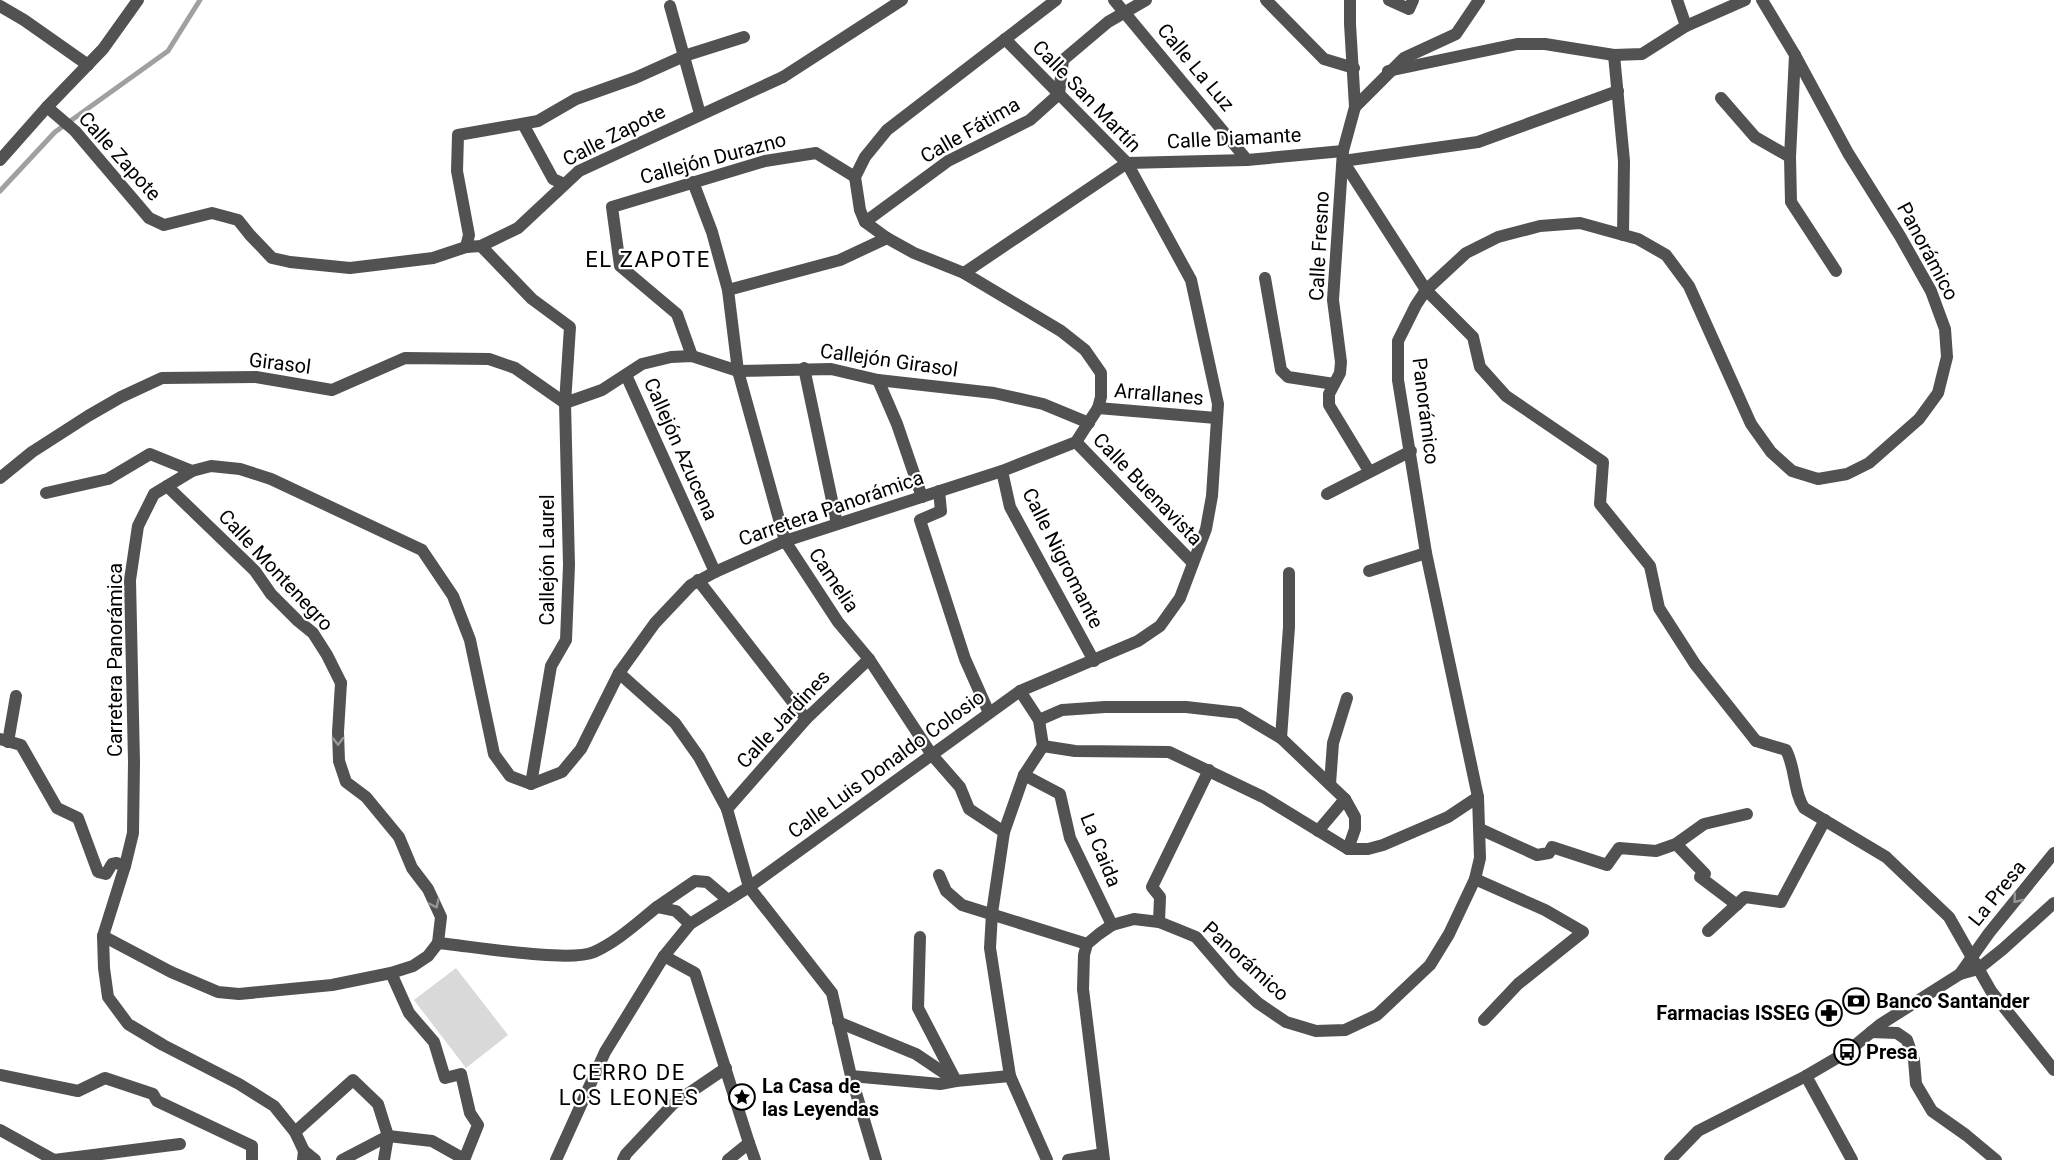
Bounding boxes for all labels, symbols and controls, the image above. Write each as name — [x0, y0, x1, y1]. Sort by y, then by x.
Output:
street label: Calle La Luz — [1152, 18, 1240, 116]
street label: Calle San Martín — [1028, 35, 1146, 157]
street label: Calle Fátima — [916, 92, 1024, 168]
street label: Calle Zapote — [559, 99, 669, 171]
street label: Calle Zapote — [74, 106, 166, 206]
street label: Calle Diamante — [1166, 122, 1302, 154]
street label: Callejón Durazno — [637, 127, 789, 189]
street label: Calle Fresno — [1304, 190, 1334, 302]
street label: Panorámico — [1892, 198, 1964, 304]
district label: EL ZAPOTE — [585, 247, 711, 272]
street label: Callejón Girasol — [819, 338, 959, 382]
street label: Girasol — [248, 347, 312, 379]
street label: Panorámico — [1408, 356, 1444, 466]
street label: Callejón Azucena — [639, 374, 723, 524]
street label: Arrallanes — [1113, 378, 1205, 410]
street label: Calle Buenavista — [1088, 428, 1208, 550]
street label: Carretera Panorámica — [735, 465, 927, 551]
street label: Calle Nigromante — [1017, 484, 1109, 632]
street label: Callejón Laurel — [535, 494, 559, 626]
street label: Calle Montenegro — [214, 504, 338, 636]
street label: Camelia — [804, 543, 864, 617]
street label: Carretera Panorámica — [103, 563, 127, 757]
street label: Calle Jardines — [731, 665, 835, 773]
street label: Calle Luis Donaldo Colosio — [783, 685, 989, 843]
one-way arrow — [332, 737, 344, 746]
street label: La Caida — [1075, 810, 1127, 890]
street label: La Presa — [1963, 855, 2031, 931]
one-way arrow — [2014, 892, 2025, 903]
one-way arrow — [427, 897, 439, 908]
street label: Panorámico — [1198, 916, 1294, 1006]
bank icon: Banco Santander — [1841, 986, 1871, 1016]
place label: Banco Santander — [1876, 989, 2030, 1013]
pharmacy icon: Farmacias ISSEG — [1814, 998, 1844, 1028]
place label: Farmacias ISSEG — [1656, 1001, 1810, 1025]
bus stop icon: Presa — [1832, 1037, 1862, 1067]
place label: Presa — [1866, 1040, 1918, 1064]
district label: CERRO DE LOS LEONES — [559, 1060, 699, 1110]
place label: La Casa de las Leyendas — [762, 1074, 879, 1121]
place icon: La Casa de las Leyendas — [727, 1082, 757, 1112]

